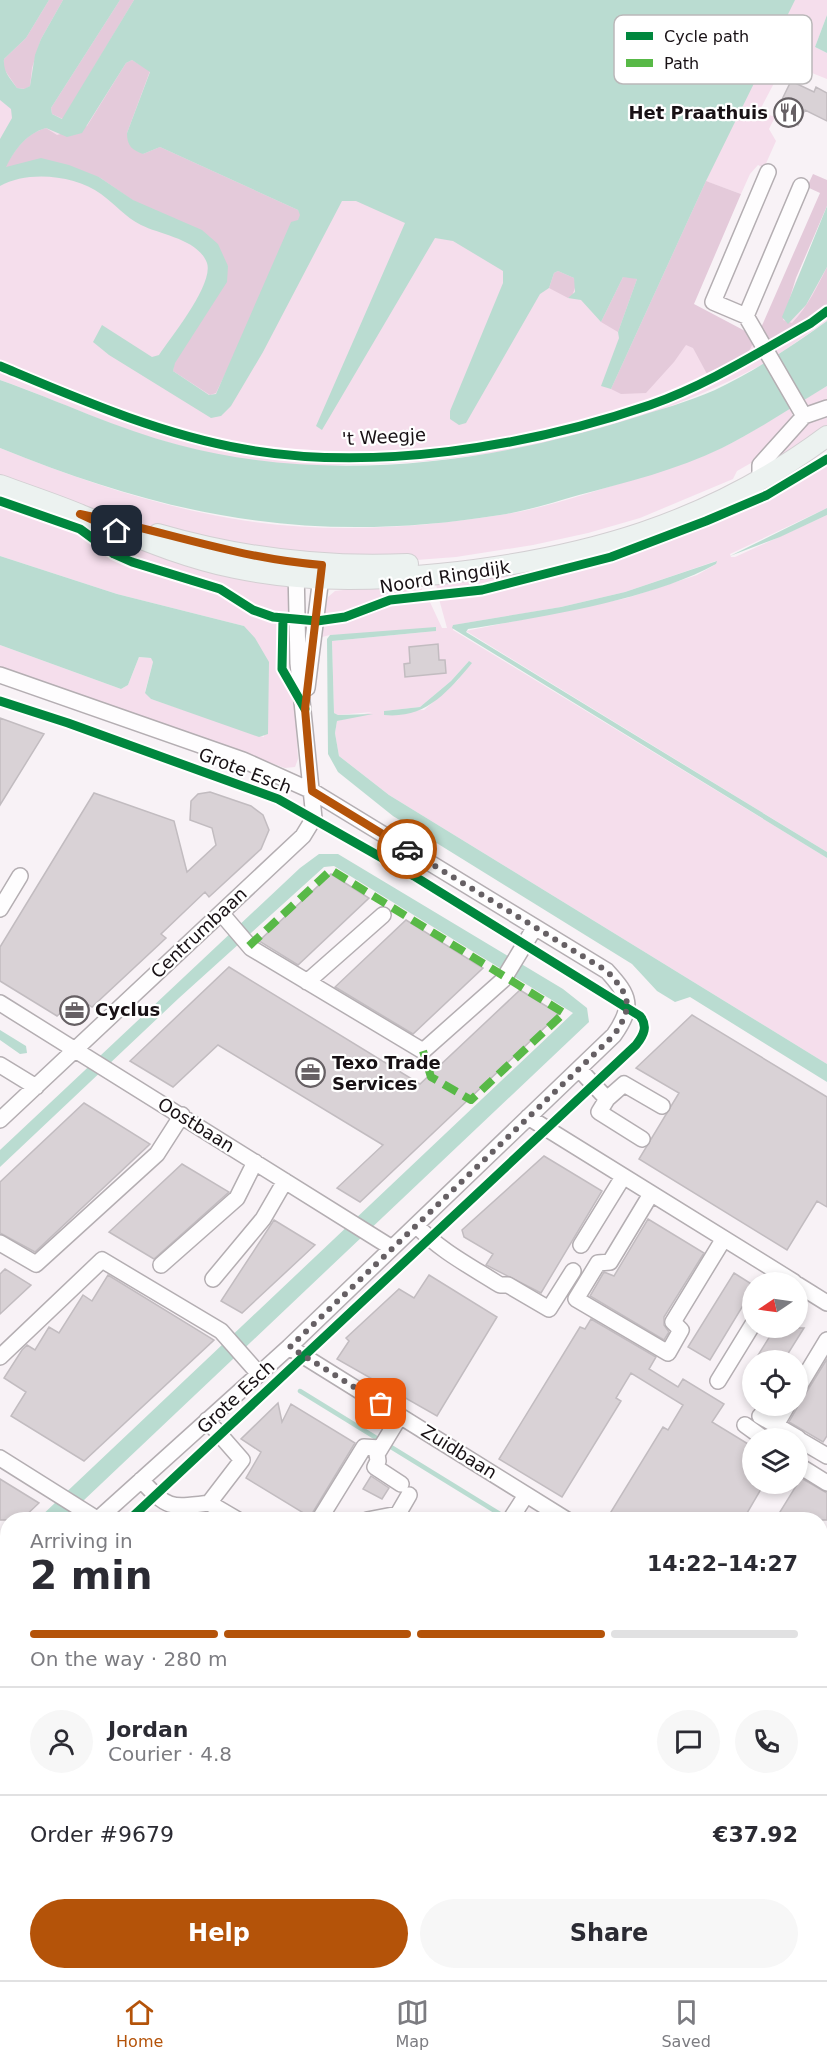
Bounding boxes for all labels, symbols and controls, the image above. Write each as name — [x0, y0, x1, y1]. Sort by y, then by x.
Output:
legend — [614, 15, 812, 84]
text: Cycle path — [664, 27, 749, 46]
text: Path — [664, 54, 699, 73]
restaurant icon: Het Praathuis — [773, 97, 805, 129]
place label: Het Praathuis — [628, 102, 768, 123]
street label: 't Weegje — [341, 424, 427, 449]
pin — [91, 505, 142, 556]
icon: home — [100, 514, 133, 547]
street label: Noord Ringdijk — [378, 556, 512, 597]
street label: Grote Esch — [196, 743, 295, 798]
courier — [377, 819, 437, 879]
icon: car — [391, 833, 424, 866]
street label: Centrumbaan — [146, 883, 251, 982]
office icon: Cyclus — [58, 994, 90, 1026]
place label: Cyclus — [95, 999, 160, 1020]
place label: Texo Trade Services — [332, 1052, 441, 1094]
office icon: Texo Trade Services — [295, 1057, 327, 1089]
street label: Oostbaan — [154, 1093, 239, 1156]
north arrow — [742, 1272, 808, 1338]
map controls — [742, 1272, 808, 1494]
button: locate — [742, 1350, 808, 1416]
street label: Grote Esch — [193, 1356, 279, 1438]
pin — [355, 1378, 406, 1429]
icon: bag — [364, 1387, 397, 1420]
street label: Zuidbaan — [418, 1420, 501, 1483]
button: layers — [742, 1428, 808, 1494]
text: Arriving in — [30, 1529, 133, 1553]
text: 14:22–14:27 — [647, 1551, 798, 1576]
text: 2 min — [30, 1553, 152, 1598]
text: On the way · 280 m — [30, 1647, 228, 1671]
button: person — [30, 1710, 93, 1773]
button: chat — [657, 1710, 720, 1773]
button: phone — [735, 1710, 798, 1773]
text: Jordan — [108, 1717, 188, 1742]
text: Courier · 4.8 — [108, 1742, 232, 1766]
text: Order #9679 — [30, 1822, 174, 1847]
text: €37.92 — [713, 1822, 798, 1847]
button: Help — [30, 1899, 408, 1968]
button: Share — [420, 1899, 798, 1968]
tab: Home — [116, 1996, 163, 2051]
tab: Map — [396, 1996, 429, 2051]
tab: Saved — [661, 1996, 711, 2051]

